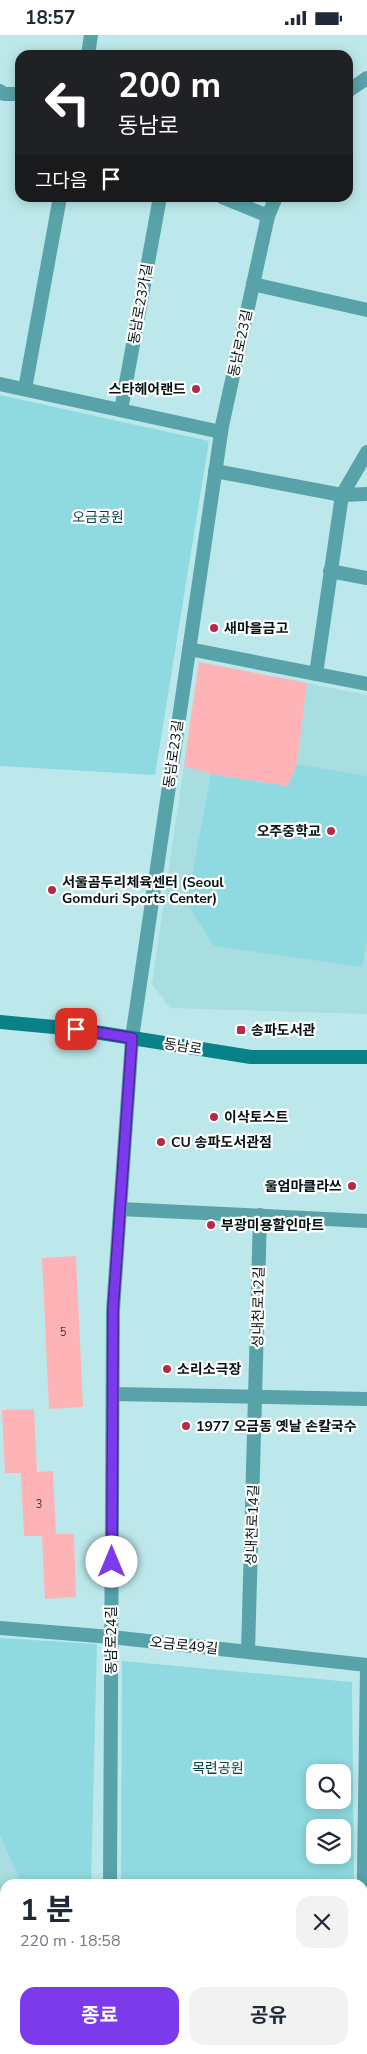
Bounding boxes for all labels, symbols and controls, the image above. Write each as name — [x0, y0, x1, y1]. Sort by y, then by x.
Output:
text: 18:57 — [25, 5, 75, 31]
text: 200 m — [118, 62, 221, 109]
icon: left — [35, 70, 100, 135]
text: 동남로 — [118, 111, 179, 141]
icon: arrive — [97, 165, 125, 193]
text: 그다음 — [35, 168, 87, 194]
street label: 동남로23가길 — [124, 262, 157, 346]
street label: 동남로23길 — [224, 308, 257, 378]
place label: 스타헤어랜드 — [109, 380, 186, 399]
marker: 스타헤어랜드 — [190, 383, 202, 395]
park label: 오금공원 — [72, 508, 124, 527]
place label: 새마을금고 — [224, 619, 289, 638]
marker: 새마을금고 — [208, 622, 220, 634]
street label: 동남로23길 — [159, 719, 188, 789]
place label: 오주중학교 — [257, 822, 321, 841]
marker: 오주중학교 — [325, 825, 337, 837]
place label: 서울곰두리체육센터 (Seoul Gomduri Sports Center) — [62, 873, 224, 908]
marker: 서울곰두리체육센터 (Seoul Gomduri Sports Center) — [46, 884, 58, 896]
pin — [55, 1008, 97, 1050]
icon: arrive — [62, 1015, 90, 1043]
place label: 송파도서관 — [251, 1021, 316, 1040]
marker: 송파도서관 — [235, 1024, 247, 1036]
street label: 동남로 — [162, 1034, 204, 1059]
place label: 이삭토스트 — [224, 1108, 289, 1127]
marker: 이삭토스트 — [208, 1111, 220, 1123]
place label: CU 송파도서관점 — [171, 1133, 272, 1152]
marker: CU 송파도서관점 — [155, 1136, 167, 1148]
place label: 울엄마클라쓰 — [265, 1177, 342, 1196]
marker: 울엄마클라쓰 — [346, 1180, 358, 1192]
place label: 부광미용할인마트 — [221, 1216, 324, 1235]
marker: 부광미용할인마트 — [205, 1219, 217, 1231]
street label: 성내천로12길 — [248, 1266, 269, 1348]
house number: 5 — [60, 1325, 67, 1340]
place label: 소리소극장 — [177, 1360, 242, 1379]
marker: 소리소극장 — [161, 1363, 173, 1375]
place label: 1977 오금동 옛날 손칼국수 — [196, 1417, 357, 1436]
marker: 1977 오금동 옛날 손칼국수 — [180, 1420, 192, 1432]
street label: 성내천로14길 — [242, 1484, 263, 1566]
house number: 3 — [36, 1497, 42, 1512]
position arrow — [85, 1535, 137, 1587]
street label: 동남로24길 — [102, 1606, 121, 1674]
street label: 오금로49길 — [149, 1632, 219, 1659]
park label: 목련공원 — [192, 1759, 244, 1778]
map controls — [306, 1764, 351, 1864]
button: search — [306, 1764, 351, 1809]
button: layers — [306, 1819, 351, 1864]
text: 1 분 — [20, 1890, 74, 1931]
button: close — [296, 1896, 348, 1948]
text: 220 m · 18:58 — [20, 1930, 121, 1952]
button: 종료 — [20, 1987, 179, 2045]
button: 공유 — [189, 1987, 348, 2045]

